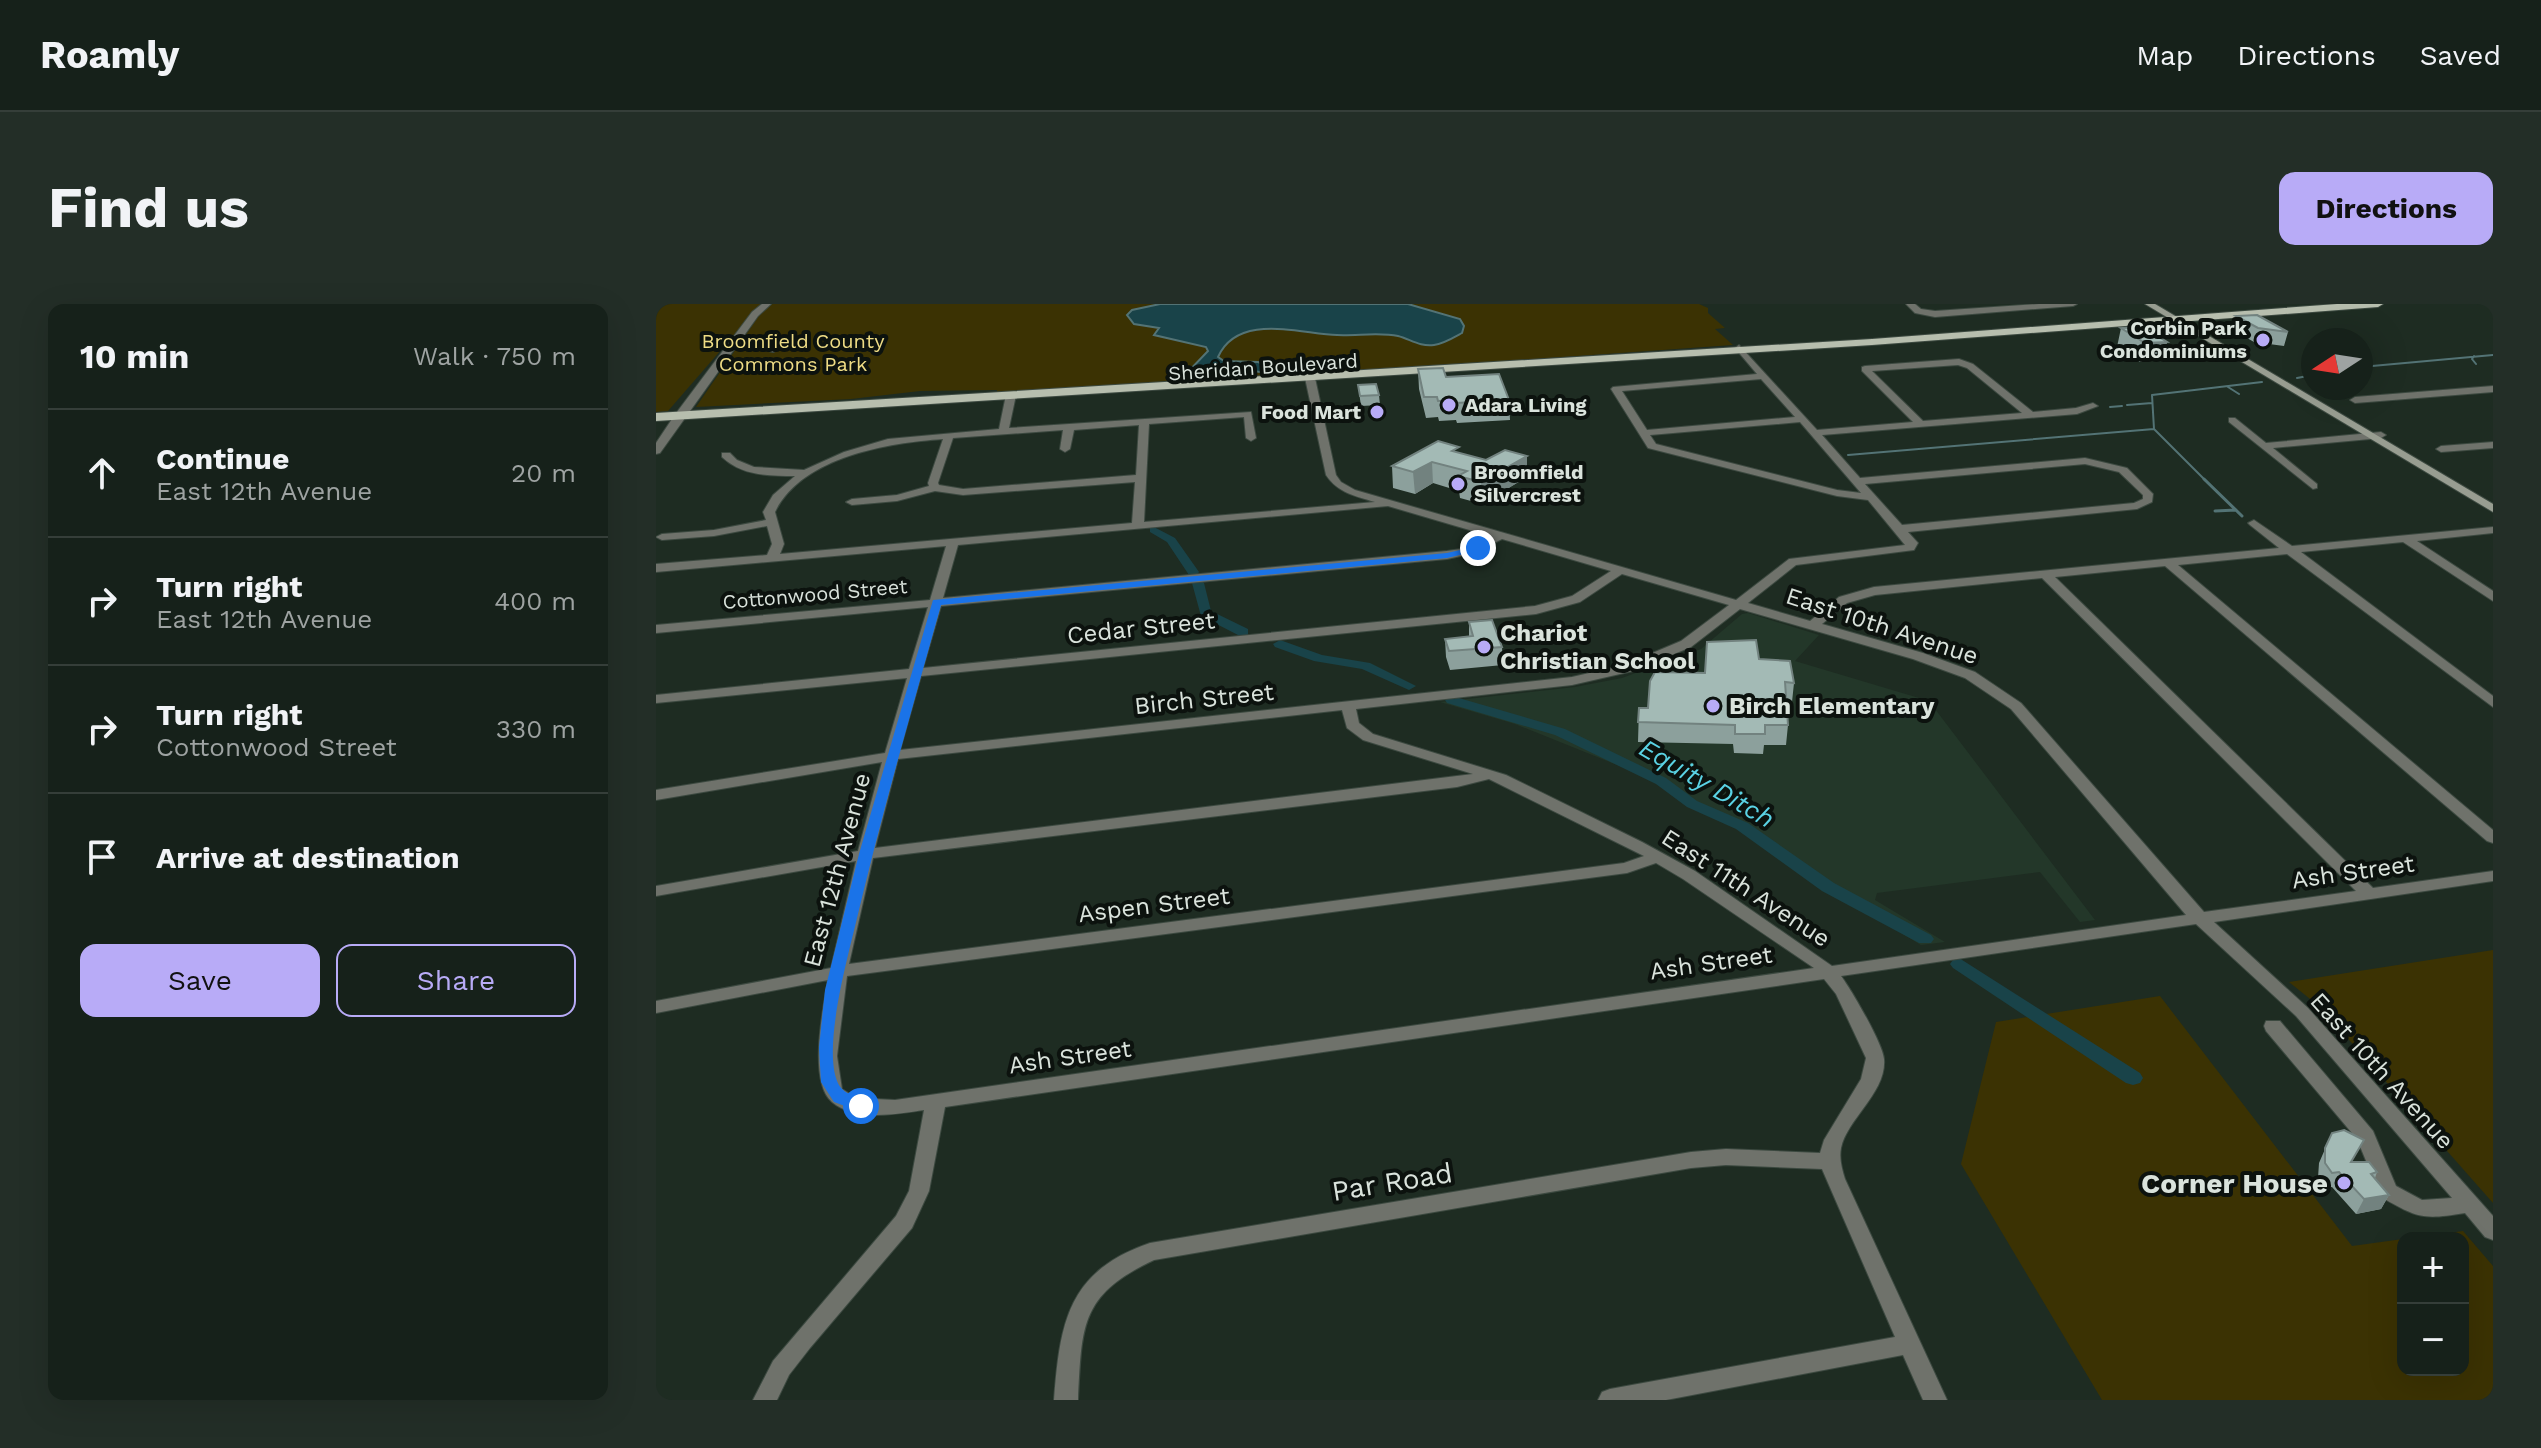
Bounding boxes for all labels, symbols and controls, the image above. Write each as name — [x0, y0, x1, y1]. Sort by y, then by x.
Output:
text: Roamly — [40, 33, 179, 77]
text: Map — [2136, 39, 2193, 72]
text: Directions — [2237, 39, 2376, 72]
text: Saved — [2420, 39, 2501, 72]
button: Directions — [2279, 172, 2493, 245]
text: Find us — [48, 175, 249, 241]
place label: Corbin Park Condominiums — [2100, 316, 2248, 363]
north arrow — [2301, 328, 2373, 400]
park label: Broomfield County Commons Park — [701, 329, 885, 376]
marker: Corbin Park Condominiums — [2254, 331, 2272, 349]
text: 10 min — [80, 336, 189, 376]
text: Walk · 750 m — [413, 341, 576, 371]
street label: Sheridan Boulevard — [1167, 348, 1359, 386]
place label: Adara Living — [1465, 393, 1587, 417]
marker: Adara Living — [1440, 396, 1458, 414]
place label: Food Mart — [1261, 400, 1361, 424]
marker: Food Mart — [1368, 403, 1386, 421]
text: Continue — [156, 441, 289, 476]
icon: ahead — [80, 451, 124, 495]
text: 20 m — [511, 458, 576, 488]
place label: Broomfield Silvercrest — [1474, 460, 1584, 507]
marker: Broomfield Silvercrest — [1449, 475, 1467, 493]
text: East 12th Avenue — [156, 476, 372, 506]
route end — [1460, 530, 1496, 566]
text: Turn right — [156, 569, 302, 604]
street label: Cottonwood Street — [722, 574, 909, 614]
icon: right — [80, 579, 124, 623]
street label: East 10th Avenue — [1782, 582, 1982, 670]
text: 400 m — [494, 586, 576, 616]
text: East 12th Avenue — [156, 604, 372, 634]
street label: Cedar Street — [1066, 606, 1216, 650]
place label: Chariot Christian School — [1500, 619, 1695, 675]
marker: Chariot Christian School — [1475, 638, 1493, 656]
street label: Birch Street — [1133, 678, 1275, 720]
place label: Birch Elementary — [1729, 692, 1935, 720]
text: Turn right — [156, 697, 302, 732]
marker: Birch Elementary — [1704, 697, 1722, 715]
icon: right — [80, 707, 124, 751]
text: 330 m — [496, 714, 576, 744]
text: Cottonwood Street — [156, 732, 397, 762]
water label: Equity Ditch — [1634, 732, 1780, 834]
street label: East 12th Avenue — [798, 770, 876, 970]
street label: East 11th Avenue — [1657, 823, 1835, 953]
icon: arrive — [80, 835, 124, 879]
text: Arrive at destination — [156, 840, 460, 875]
street label: Ash Street — [2290, 850, 2416, 894]
street label: Aspen Street — [1077, 882, 1231, 928]
street label: Ash Street — [1648, 941, 1774, 985]
button: Save — [80, 944, 320, 1017]
button: Share — [336, 944, 576, 1017]
street label: East 10th Avenue — [2304, 987, 2460, 1155]
street label: Ash Street — [1007, 1035, 1133, 1079]
route start — [843, 1088, 879, 1124]
street label: Par Road — [1329, 1156, 1455, 1208]
place label: Corner House — [2141, 1167, 2328, 1200]
marker: Corner House — [2335, 1174, 2353, 1192]
map controls — [2397, 1232, 2469, 1376]
button: + — [2397, 1232, 2469, 1304]
button: − — [2397, 1304, 2469, 1376]

